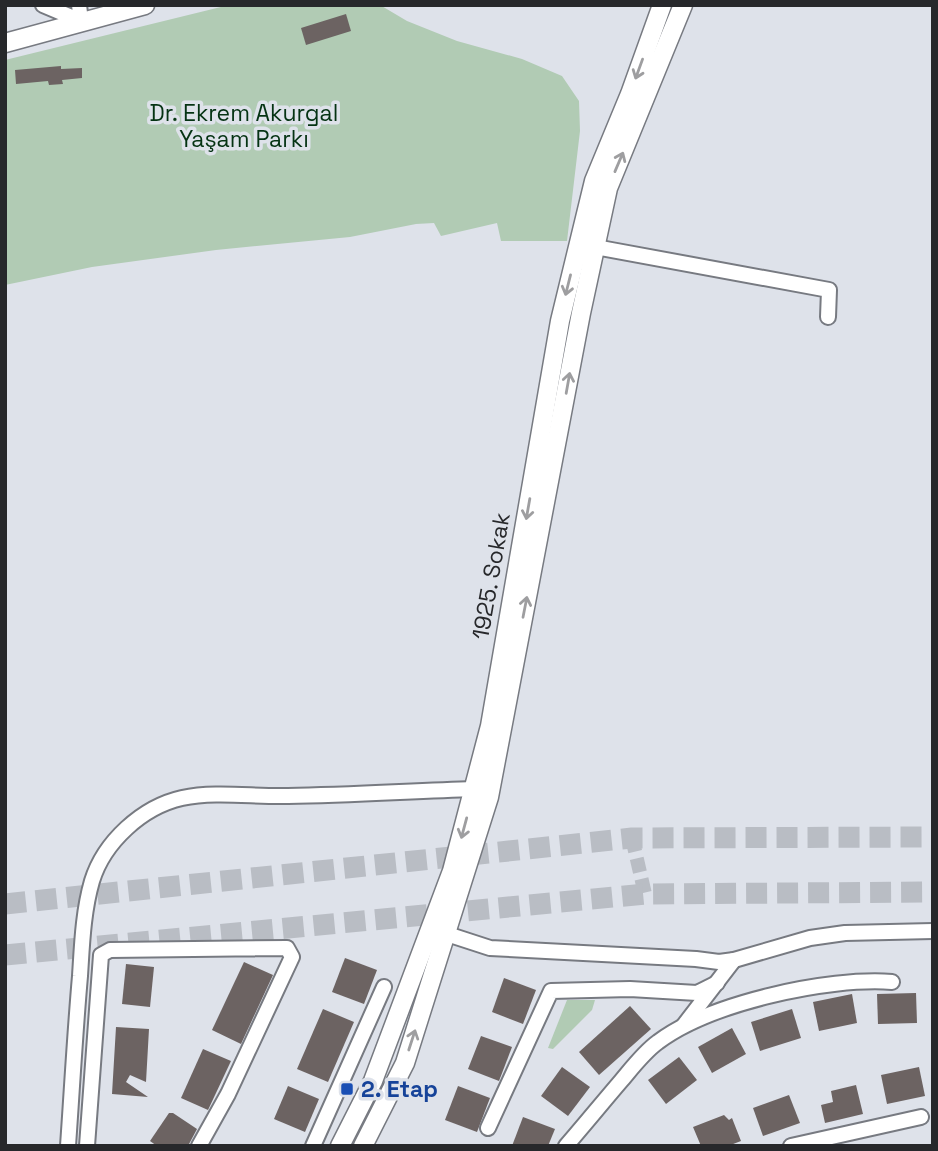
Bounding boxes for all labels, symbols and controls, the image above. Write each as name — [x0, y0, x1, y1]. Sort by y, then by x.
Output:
one-way arrow — [632, 58, 644, 80]
park label: Dr. Ekrem Akurgal Yaşam Parkı — [150, 98, 338, 154]
one-way arrow — [613, 152, 626, 173]
one-way arrow — [561, 273, 574, 296]
one-way arrow — [561, 372, 575, 395]
one-way arrow — [521, 497, 534, 520]
street label: 1925. Sokak — [465, 510, 517, 642]
one-way arrow — [519, 596, 532, 619]
one-way arrow — [456, 816, 469, 838]
one-way arrow — [407, 1029, 420, 1051]
place label: 2. Etap — [361, 1074, 438, 1104]
marker: 2. Etap — [339, 1081, 355, 1097]

